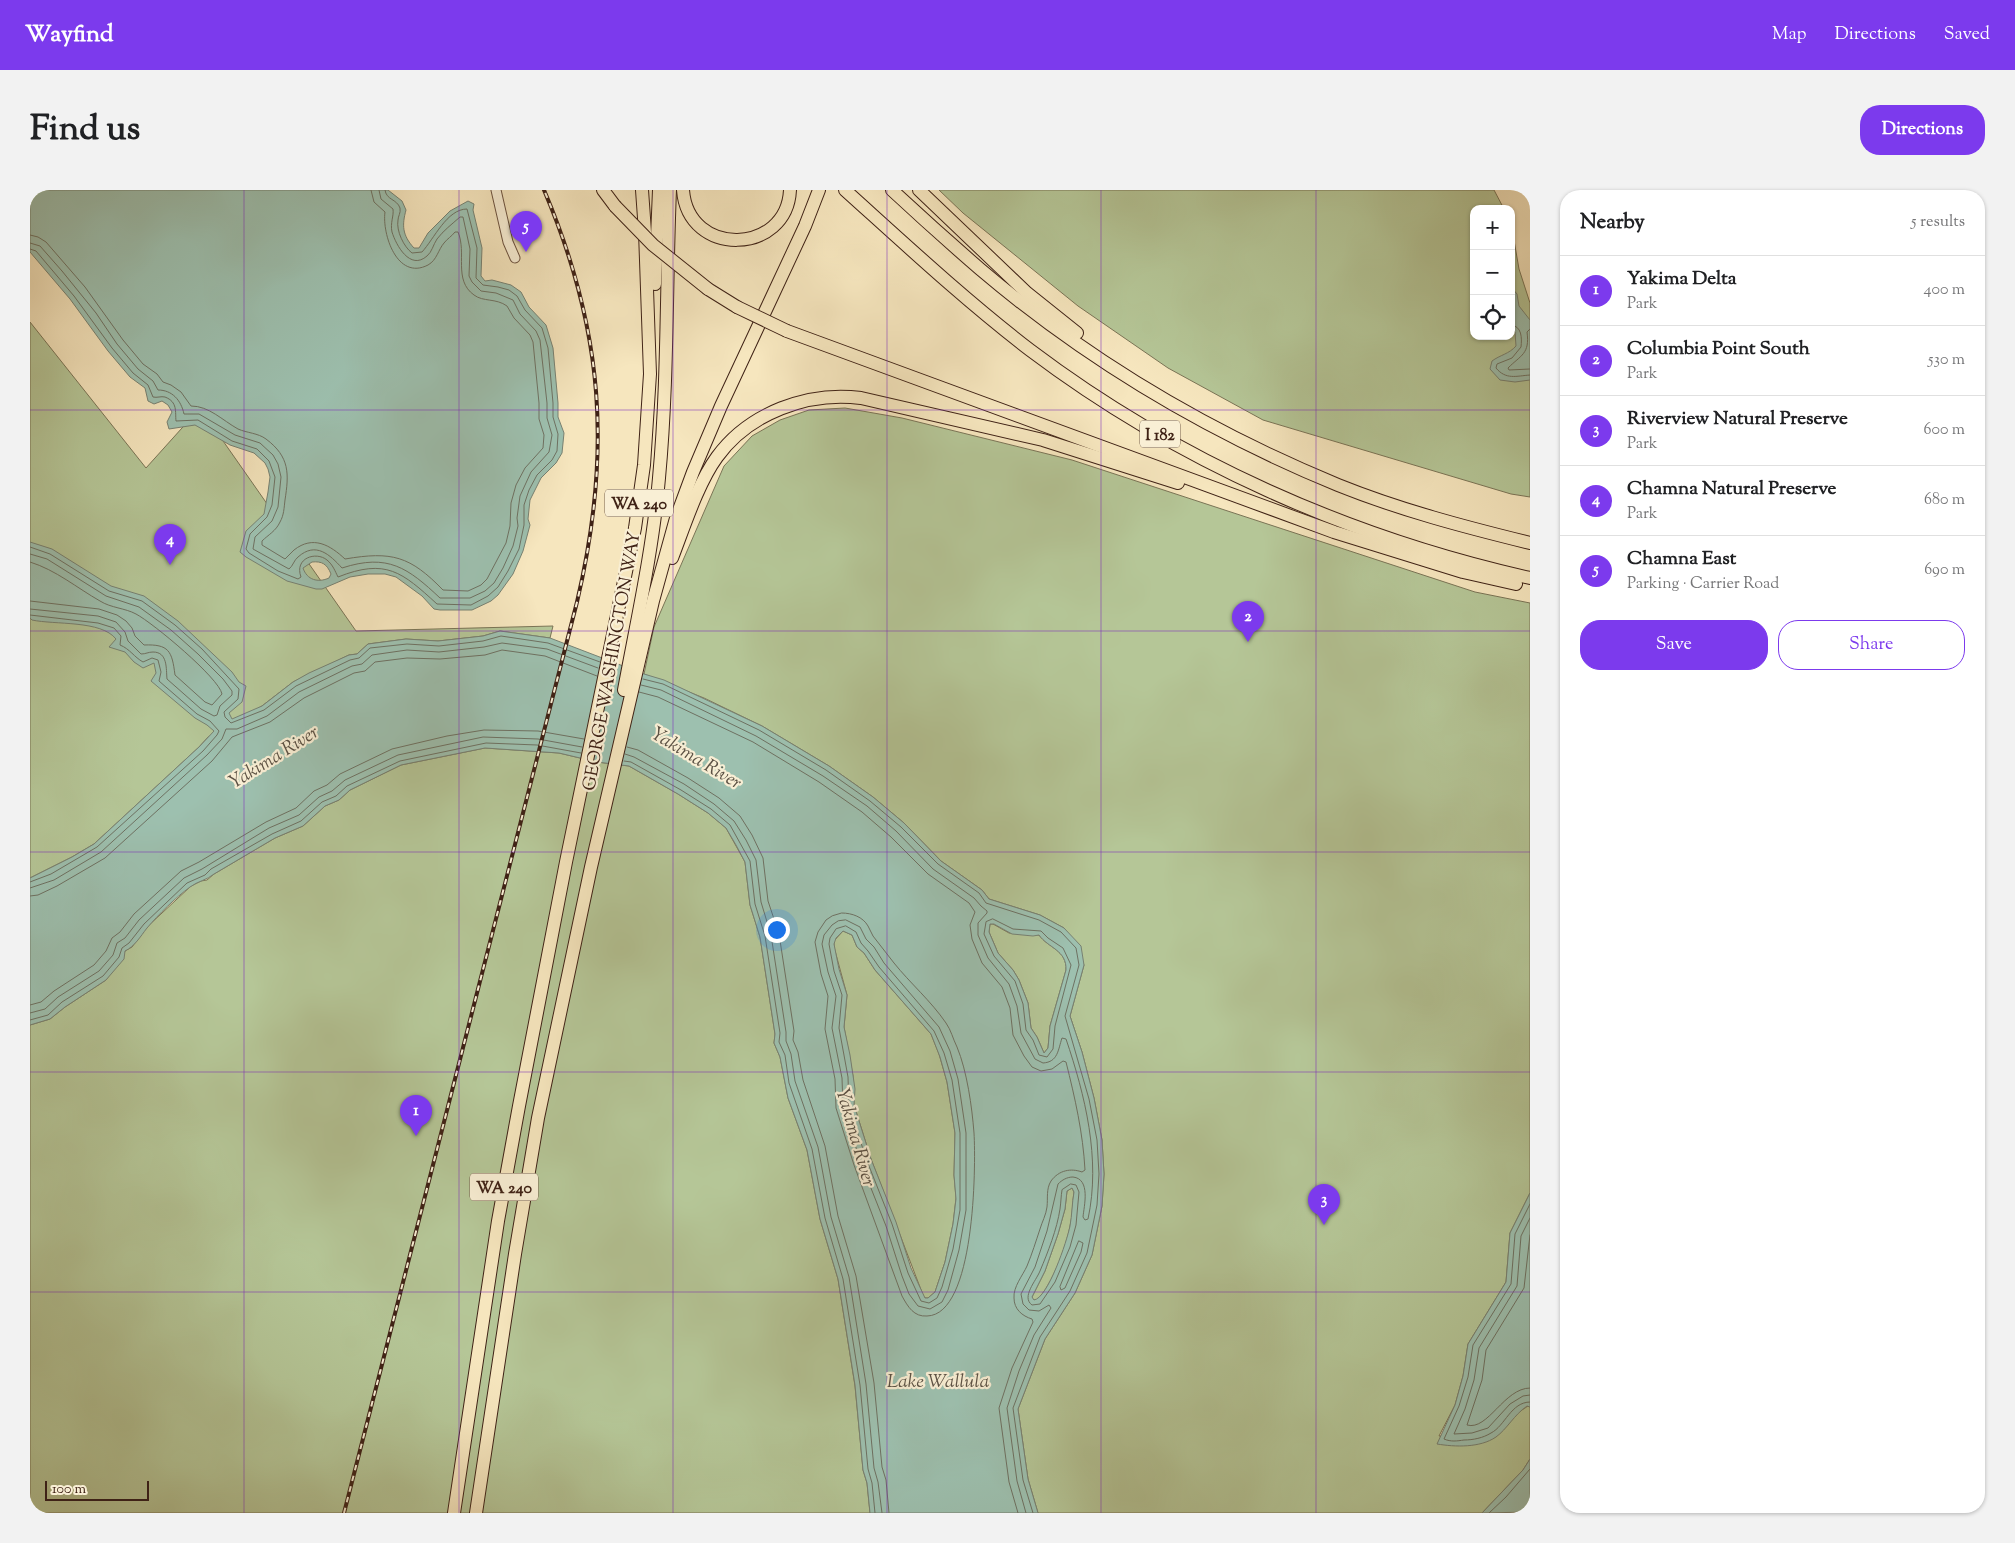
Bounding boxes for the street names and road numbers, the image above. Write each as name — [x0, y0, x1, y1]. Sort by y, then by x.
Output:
road number: I 182 — [1140, 420, 1180, 448]
road number: WA 240 — [605, 490, 673, 516]
street label: GEORGE WASHINGTON WAY — [577, 530, 649, 793]
road number: WA 240 — [470, 1174, 538, 1200]

